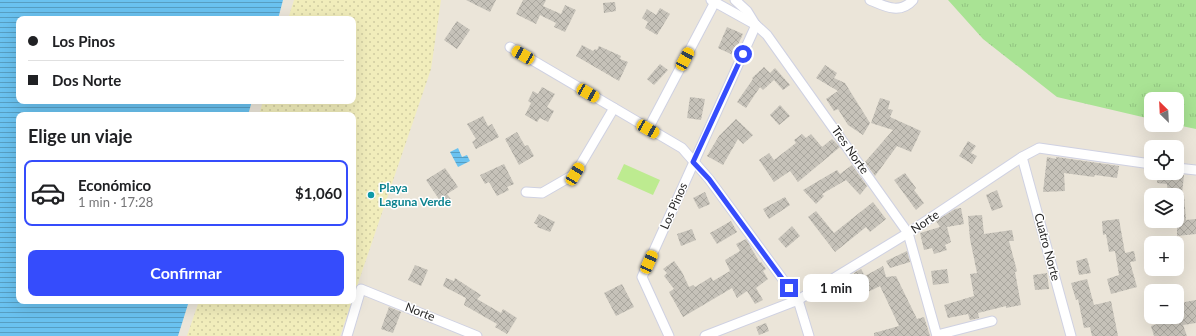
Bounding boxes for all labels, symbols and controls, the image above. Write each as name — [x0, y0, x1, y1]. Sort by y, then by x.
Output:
text: Los Pinos — [52, 32, 115, 50]
car — [510, 44, 536, 66]
route start — [734, 45, 752, 63]
car — [674, 46, 696, 72]
text: Dos Norte — [52, 71, 121, 89]
car — [575, 82, 601, 104]
north arrow — [1144, 92, 1184, 132]
map controls — [1144, 92, 1184, 324]
car — [635, 118, 661, 140]
street label: Tres Norte — [828, 123, 872, 177]
text: Elige un viaje — [28, 125, 132, 147]
button: locate — [1144, 140, 1184, 180]
car — [564, 161, 586, 187]
icon: car — [30, 175, 66, 211]
text: Económico — [78, 176, 151, 194]
place label: Playa Laguna Verde — [379, 180, 452, 209]
street label: Los Pinos — [657, 180, 690, 231]
text: $1,060 — [295, 184, 342, 202]
button: layers — [1144, 188, 1184, 228]
marker: Playa Laguna Verde — [366, 190, 376, 200]
text: 1 min · 17:28 — [78, 194, 153, 210]
street label: Norte — [908, 207, 942, 236]
street label: Cuatro Norte — [1031, 211, 1064, 282]
button: + — [1144, 236, 1184, 276]
car — [639, 249, 659, 275]
button: Confirmar — [28, 250, 344, 296]
callout: 1 min — [803, 274, 869, 302]
route end — [780, 279, 798, 297]
text: 1 min — [820, 280, 852, 296]
button: − — [1144, 284, 1184, 324]
street label: Norte — [403, 299, 437, 324]

